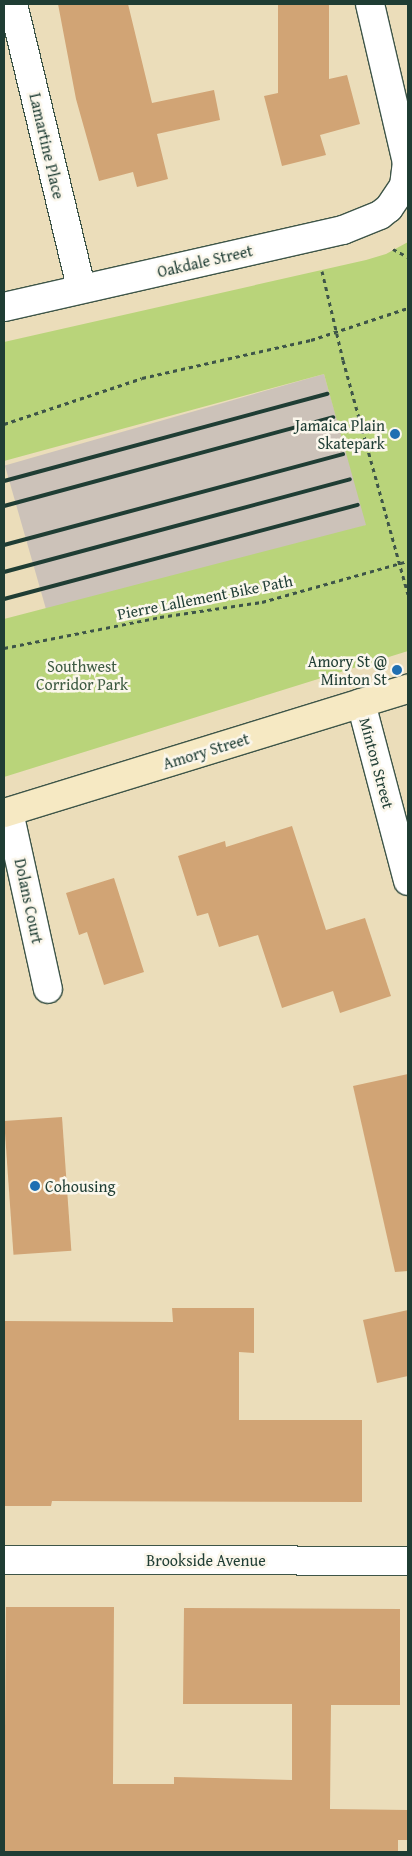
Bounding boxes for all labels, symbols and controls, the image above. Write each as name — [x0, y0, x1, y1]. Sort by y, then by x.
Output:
street label: Lamartine Place — [25, 91, 69, 201]
street label: Oakdale Street — [155, 241, 255, 281]
place label: Jamaica Plain Skatepark — [295, 415, 385, 453]
marker: Jamaica Plain Skatepark — [389, 428, 401, 440]
street label: Pierre Lallement Bike Path — [116, 571, 294, 623]
place label: Amory St @ Minton St — [308, 651, 387, 689]
park label: Southwest Corridor Park — [36, 656, 128, 694]
marker: Amory St @ Minton St — [391, 664, 403, 676]
street label: Minton Street — [356, 715, 398, 811]
street label: Amory Street — [160, 729, 252, 773]
street label: Dolans Court — [11, 857, 47, 945]
place label: Cohousing — [45, 1176, 115, 1196]
marker: Cohousing — [29, 1180, 41, 1192]
street label: Brookside Avenue — [146, 1550, 266, 1570]

